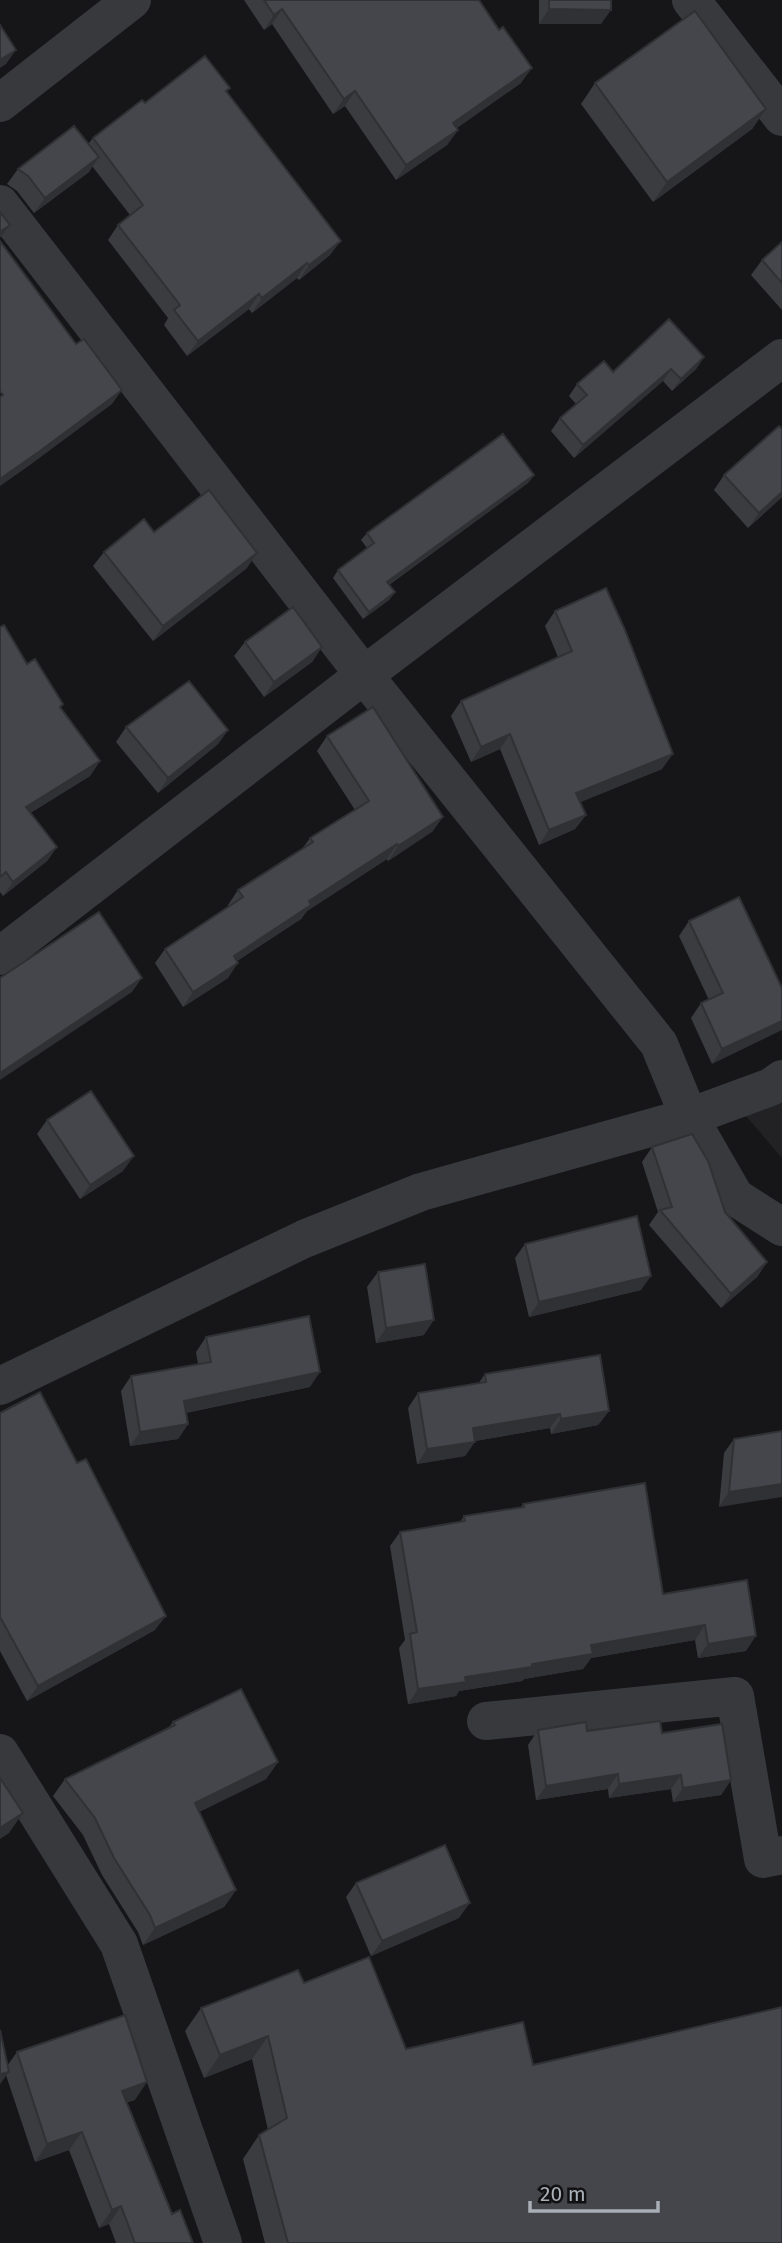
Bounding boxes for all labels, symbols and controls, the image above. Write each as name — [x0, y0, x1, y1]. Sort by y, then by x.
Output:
scale bar — [530, 2170, 658, 2214]
text: 20 m — [540, 2181, 586, 2207]

